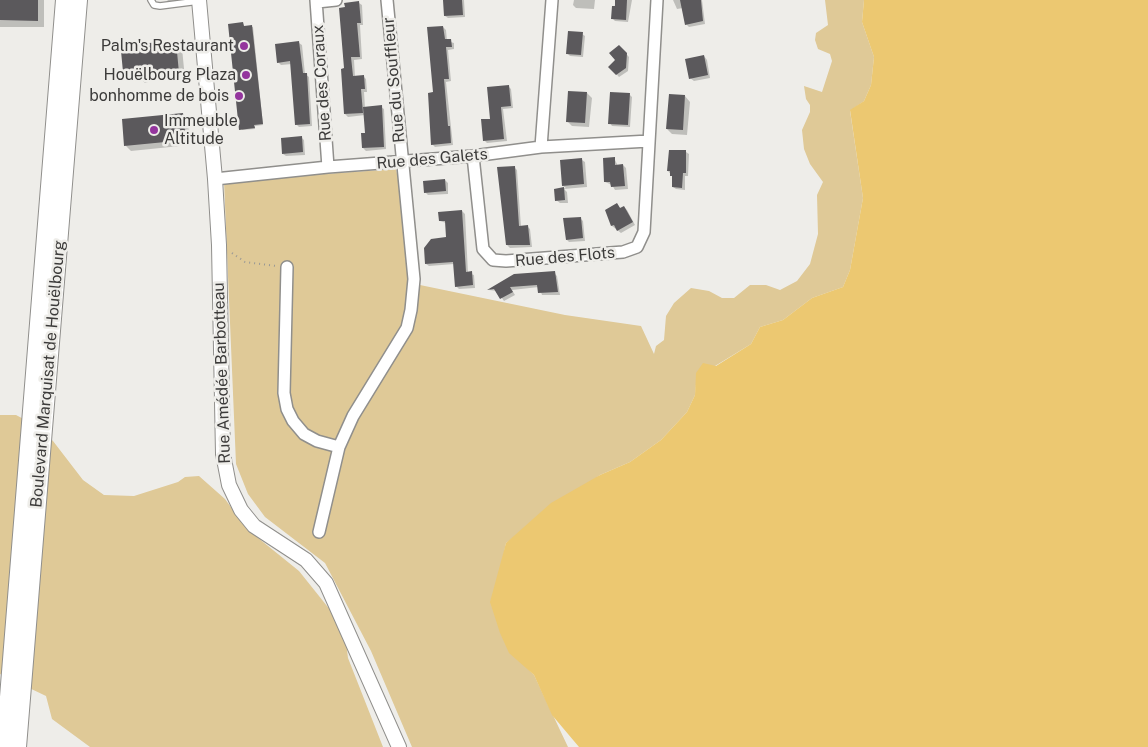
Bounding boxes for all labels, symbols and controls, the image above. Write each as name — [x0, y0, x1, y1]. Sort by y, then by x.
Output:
street label: Rue du Souffleur — [379, 16, 409, 144]
street label: Rue des Coraux — [308, 24, 336, 142]
place label: Palm's Restaurant — [101, 36, 234, 56]
marker: Palm's Restaurant — [238, 40, 250, 52]
place label: Houëlbourg Plaza — [104, 65, 236, 85]
marker: Houëlbourg Plaza — [240, 69, 252, 81]
place label: bonhomme de bois — [89, 86, 229, 106]
marker: bonhomme de bois — [233, 90, 245, 102]
place label: Immeuble Altitude — [164, 111, 238, 149]
marker: Immeuble Altitude — [148, 124, 160, 136]
street label: Rue des Galets — [376, 145, 488, 173]
street label: Boulevard Marquisat de Houëlbourg — [27, 240, 69, 508]
street label: Rue des Flots — [514, 243, 616, 271]
street label: Rue Amédée Barbotteau — [209, 282, 235, 464]

